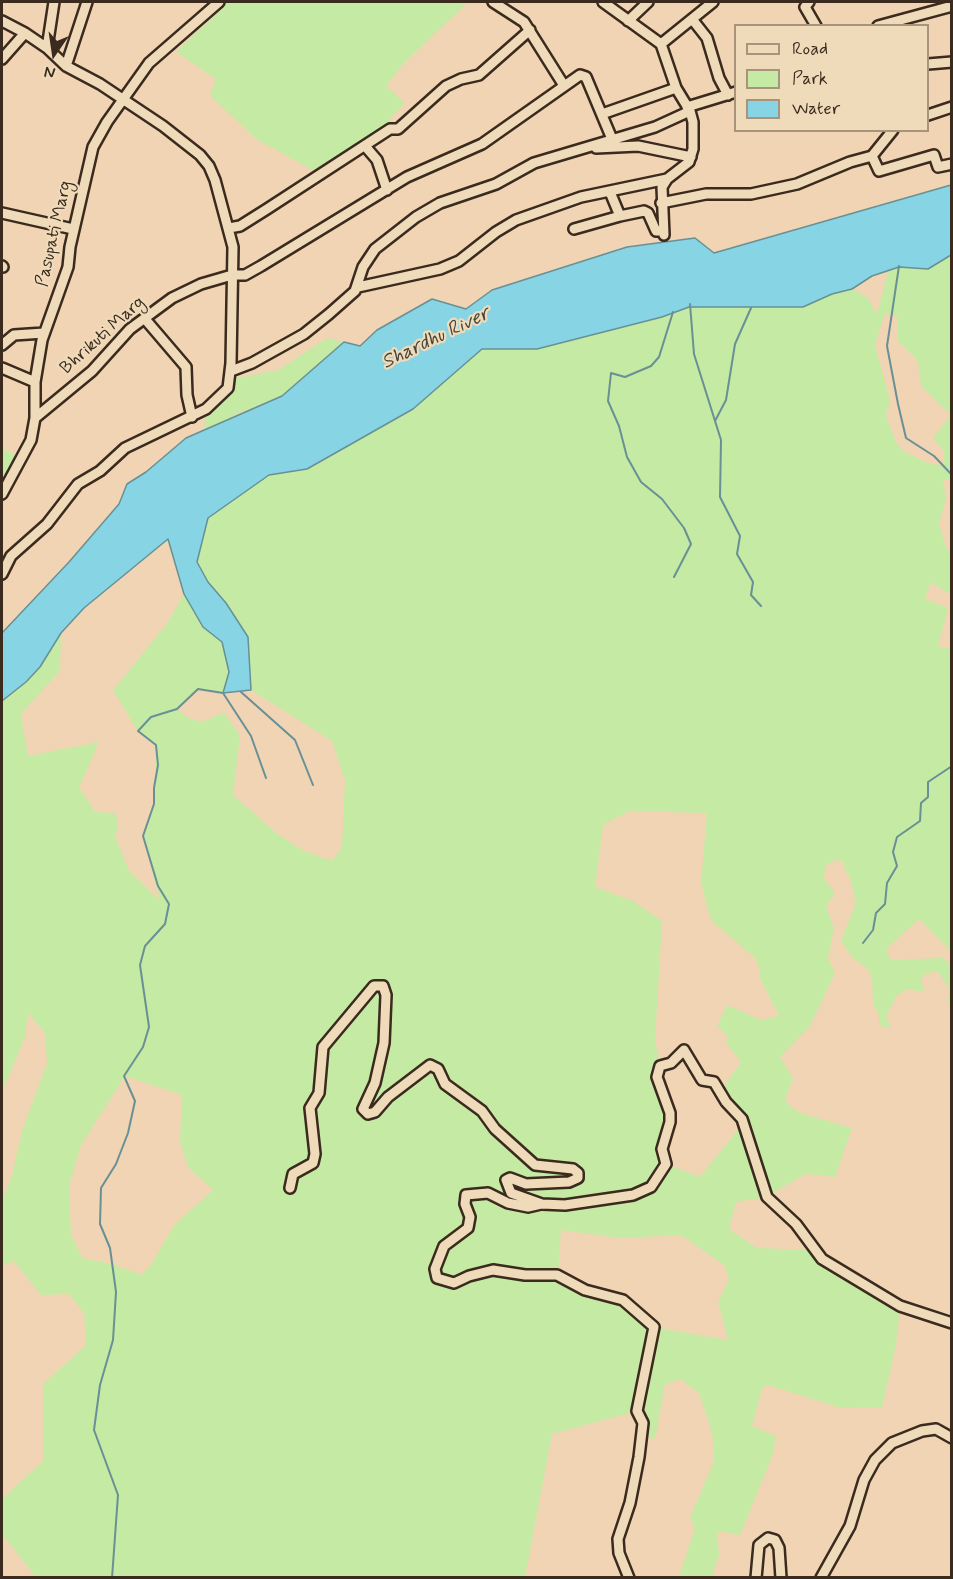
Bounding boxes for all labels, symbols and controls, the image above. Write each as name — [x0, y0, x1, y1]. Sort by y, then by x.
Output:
north arrow — [24, 24, 84, 84]
legend — [734, 24, 929, 132]
text: Road — [792, 37, 828, 61]
text: N — [42, 61, 57, 83]
text: Park — [792, 67, 828, 91]
text: Water — [792, 97, 840, 121]
street label: Pasupati Marg — [32, 179, 78, 289]
street label: Bhrikuti Marg — [56, 292, 150, 380]
water label: Shardhu River — [378, 303, 494, 375]

